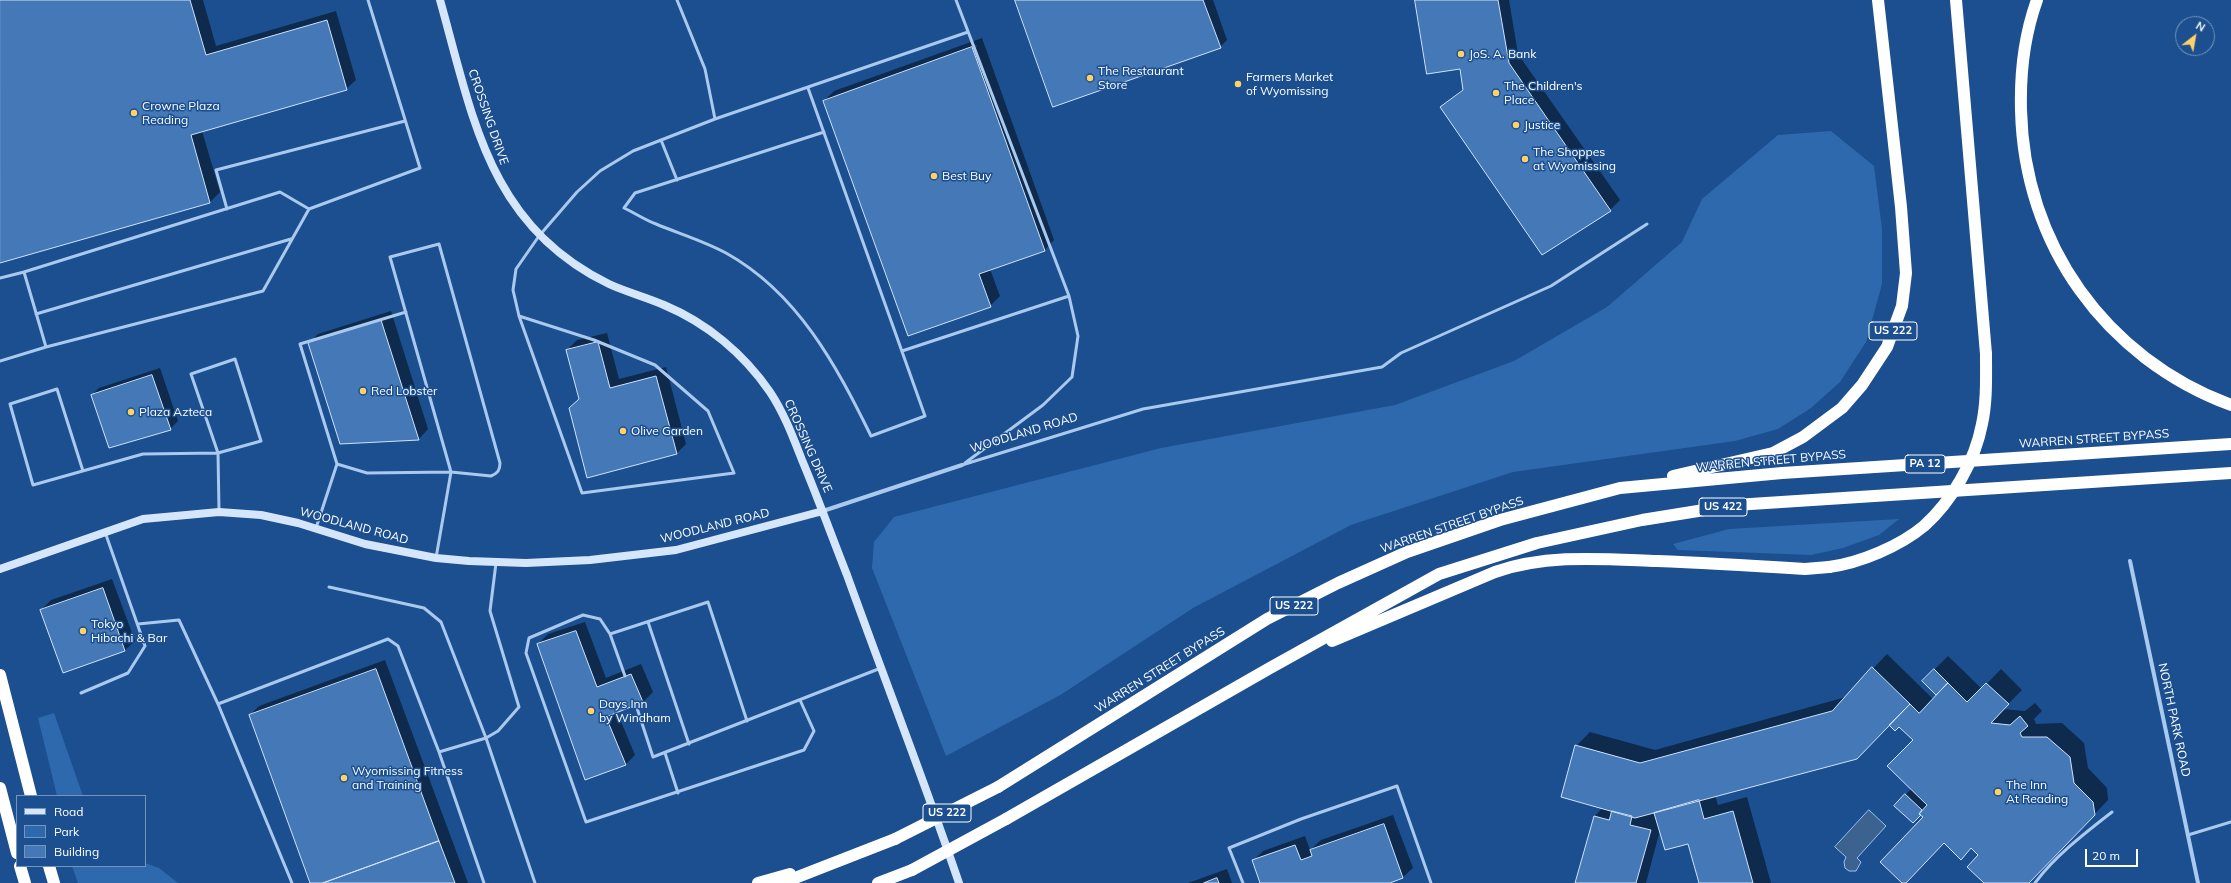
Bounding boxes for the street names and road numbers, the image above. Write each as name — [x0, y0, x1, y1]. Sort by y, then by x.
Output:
street label: CROSSING DRIVE — [465, 67, 511, 167]
road number: US 222 — [1869, 322, 1917, 340]
street label: CROSSING DRIVE — [781, 397, 835, 495]
street label: WOODLAND ROAD — [968, 410, 1080, 456]
street label: WARREN STREET BYPASS — [2018, 427, 2170, 451]
street label: WARREN STREET BYPASS — [1695, 447, 1847, 475]
road number: PA 12 — [1905, 455, 1945, 473]
street label: WARREN STREET BYPASS — [1378, 494, 1526, 556]
road number: US 422 — [1699, 498, 1747, 516]
street label: WOODLAND ROAD — [298, 505, 410, 547]
street label: WOODLAND ROAD — [659, 505, 771, 547]
road number: US 222 — [1270, 597, 1318, 615]
street label: WARREN STREET BYPASS — [1092, 624, 1228, 716]
street label: NORTH PARK ROAD — [2155, 662, 2193, 778]
road number: US 222 — [923, 804, 971, 822]

